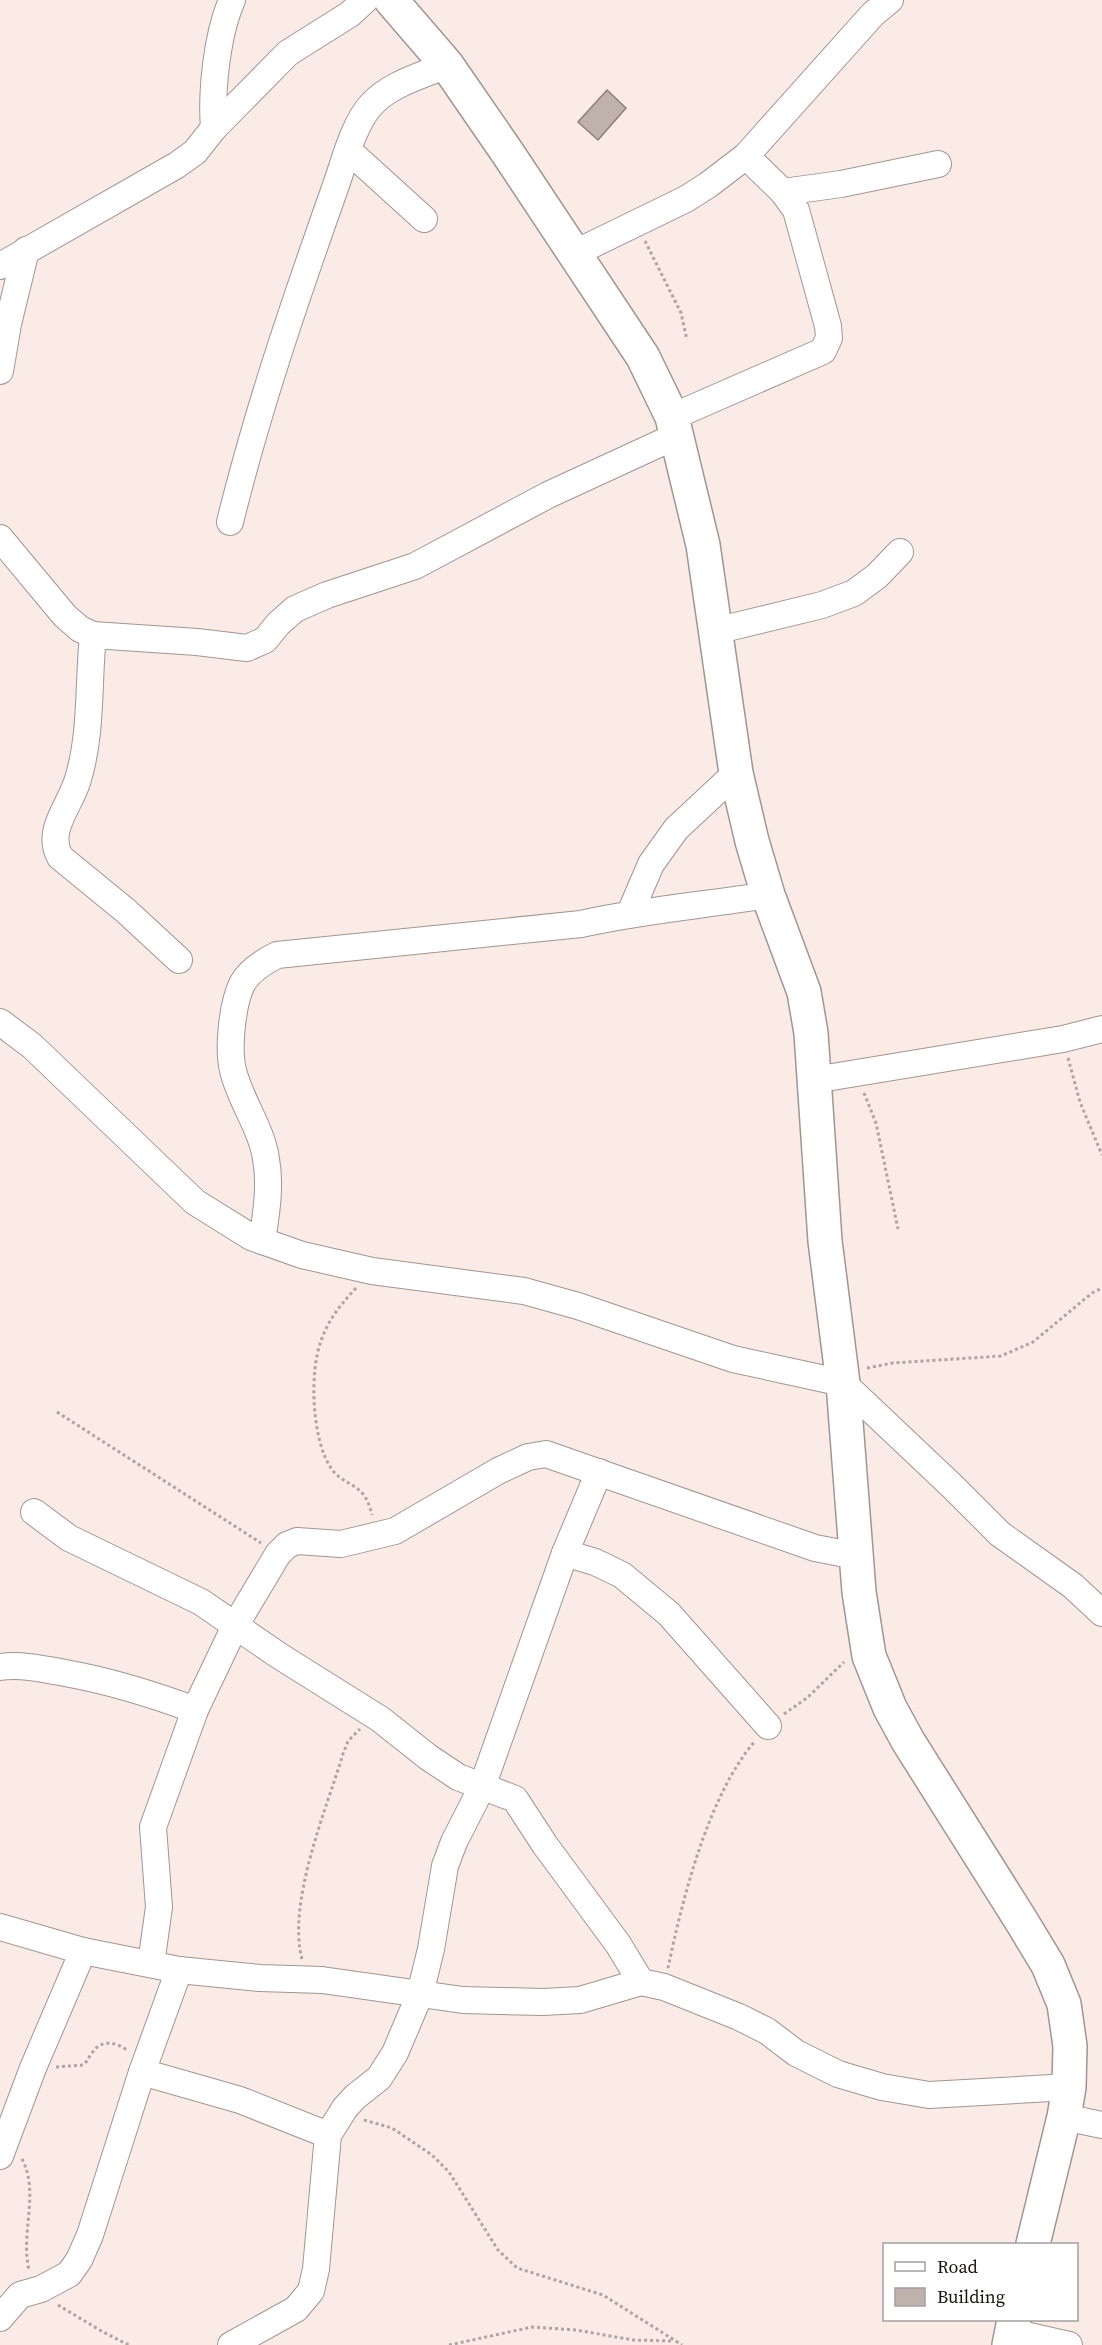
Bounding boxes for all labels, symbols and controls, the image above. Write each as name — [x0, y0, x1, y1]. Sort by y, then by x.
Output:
legend — [883, 2243, 1078, 2321]
text: Road — [937, 2254, 978, 2279]
text: Building — [937, 2284, 1005, 2309]

